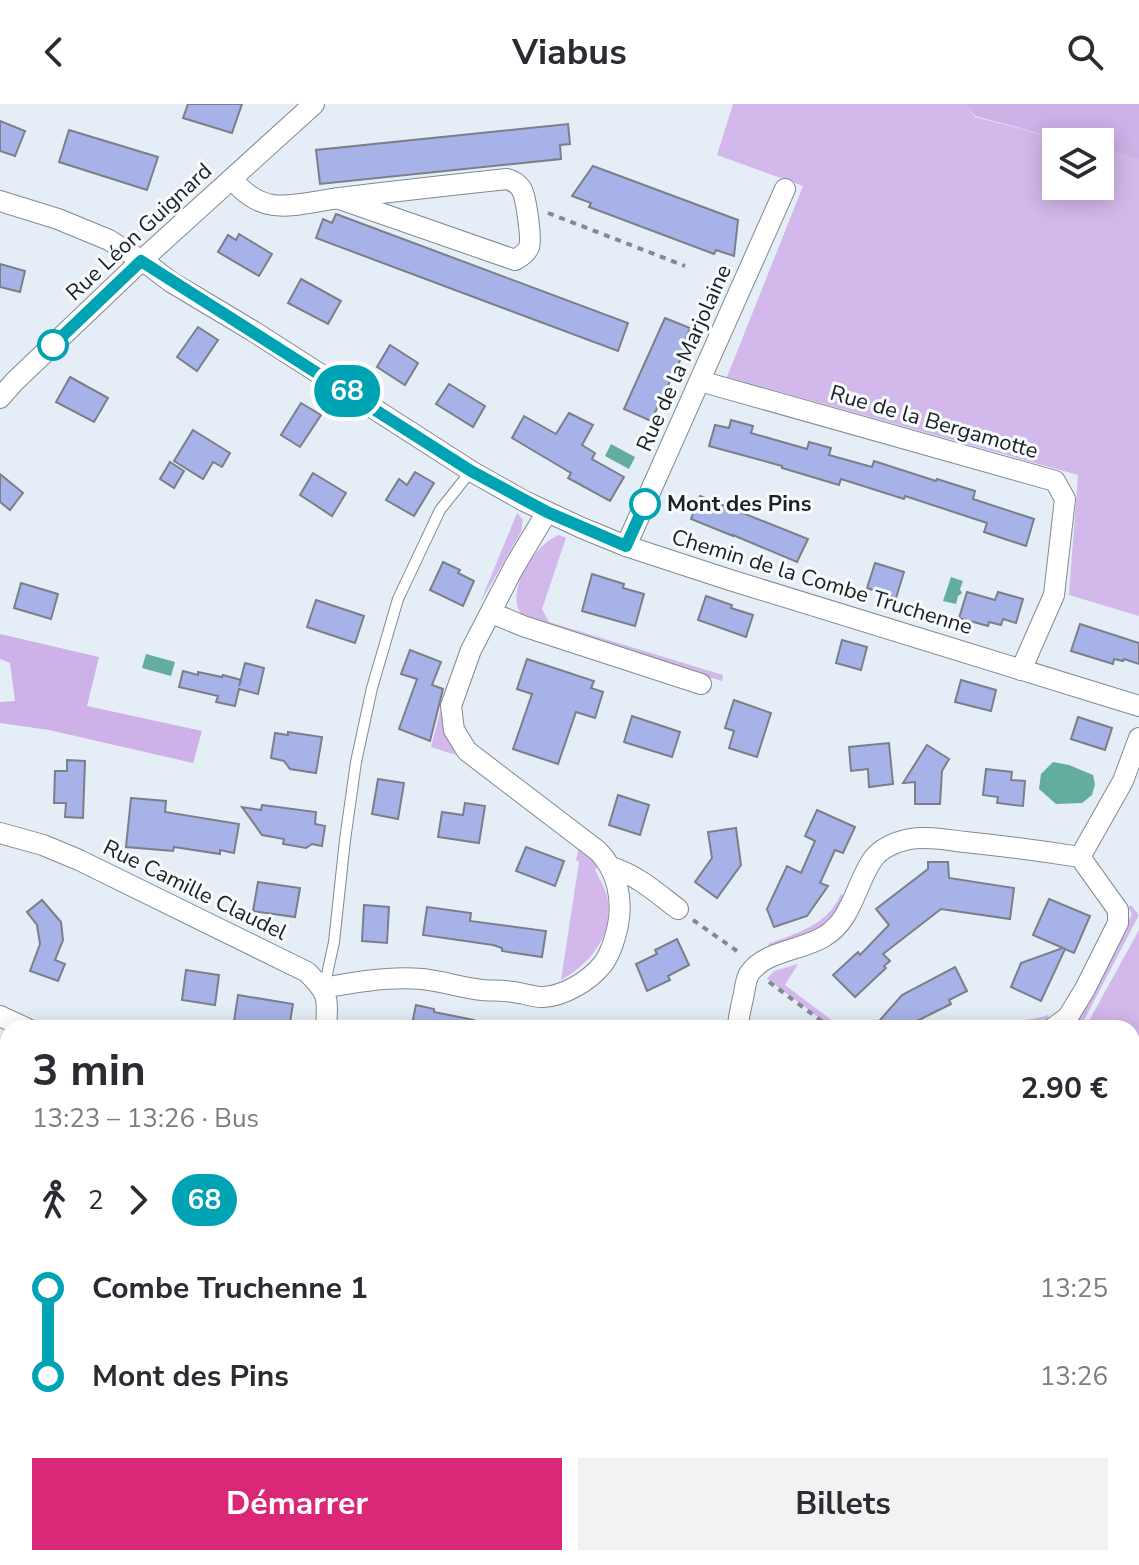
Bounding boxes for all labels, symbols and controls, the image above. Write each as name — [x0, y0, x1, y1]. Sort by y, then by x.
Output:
text: Viabus — [512, 28, 627, 77]
icon: back — [32, 30, 76, 74]
icon: search — [1063, 30, 1107, 74]
map controls — [1042, 128, 1114, 200]
button: layers — [1042, 128, 1114, 200]
street label: Rue Léon Guignard — [60, 156, 218, 308]
street label: Rue de la Marjolaine — [629, 260, 739, 456]
unlabelled marker — [38, 330, 68, 360]
line badge: 68 — [311, 365, 383, 417]
text: 68 — [330, 372, 364, 410]
street label: Rue de la Bergamotte — [827, 378, 1041, 466]
marker: Mont des Pins — [630, 489, 660, 519]
place label: Mont des Pins — [667, 489, 811, 519]
street label: Chemin de la Combe Truchenne — [668, 522, 976, 642]
street label: Rue Camille Claudel — [98, 832, 292, 948]
text: 3 min — [32, 1041, 146, 1101]
text: 2.90 € — [1020, 1068, 1108, 1109]
text: 13:23 – 13:26 · Bus — [32, 1101, 259, 1136]
icon: walk — [32, 1178, 76, 1222]
icon: forward — [116, 1178, 160, 1222]
text: 68 — [188, 1181, 221, 1219]
text: 2 — [88, 1183, 104, 1218]
text: Combe Truchenne 1 — [92, 1268, 368, 1309]
text: 13:25 — [1040, 1271, 1108, 1306]
text: Mont des Pins — [92, 1356, 289, 1397]
text: 13:26 — [1040, 1359, 1108, 1394]
button: Démarrer — [32, 1458, 562, 1550]
button: Billets — [578, 1458, 1108, 1550]

